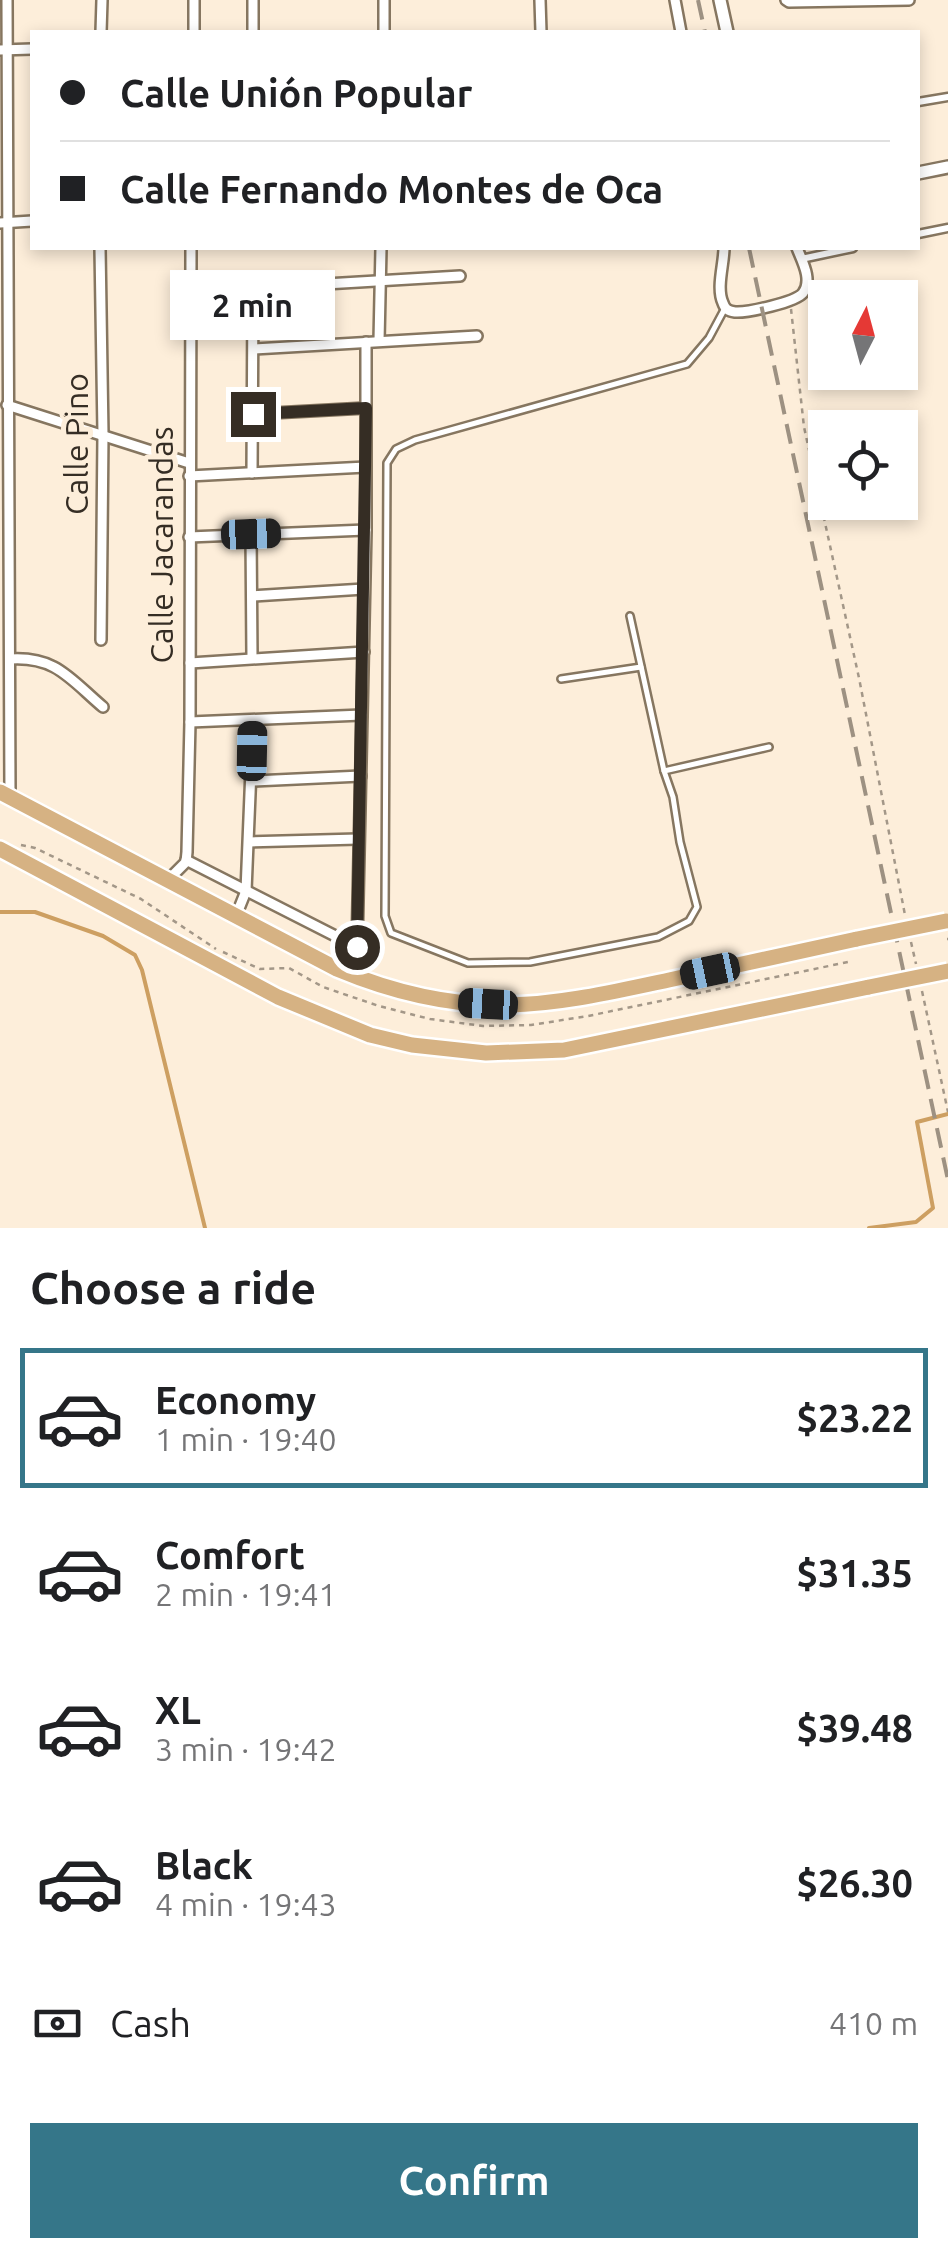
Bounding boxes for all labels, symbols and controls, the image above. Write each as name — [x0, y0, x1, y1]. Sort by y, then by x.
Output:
text: Calle Unión Popular — [120, 72, 472, 114]
text: Calle Fernando Montes de Oca — [120, 168, 663, 210]
callout: 2 min — [170, 269, 336, 339]
north arrow — [808, 280, 918, 390]
map controls — [808, 280, 918, 520]
text: 2 min — [212, 287, 293, 323]
street label: Calle Pino — [58, 373, 94, 515]
route end — [231, 392, 276, 437]
button: locate — [808, 410, 918, 520]
street label: Calle Jacarandas — [143, 426, 179, 664]
car — [220, 518, 282, 550]
car — [236, 721, 268, 781]
route start — [335, 925, 380, 970]
car — [678, 950, 742, 992]
car — [457, 987, 519, 1021]
text: Choose a ride — [30, 1262, 316, 1313]
icon: car — [35, 1373, 125, 1463]
text: Economy — [155, 1379, 316, 1421]
text: $23.22 — [796, 1397, 913, 1439]
text: 1 min · 19:40 — [155, 1421, 337, 1457]
icon: car — [35, 1528, 125, 1618]
text: Comfort — [155, 1534, 305, 1576]
text: $31.35 — [796, 1552, 913, 1594]
text: 2 min · 19:41 — [155, 1576, 337, 1612]
icon: car — [35, 1683, 125, 1773]
text: XL — [155, 1689, 201, 1731]
text: $39.48 — [796, 1707, 913, 1749]
text: 3 min · 19:42 — [155, 1731, 337, 1767]
icon: car — [35, 1838, 125, 1928]
text: Black — [155, 1844, 253, 1886]
text: $26.30 — [796, 1862, 913, 1904]
text: 4 min · 19:43 — [155, 1886, 337, 1922]
icon: cash — [30, 1996, 85, 2051]
text: Cash — [110, 2002, 191, 2044]
text: 410 m — [829, 2005, 918, 2041]
button: Confirm — [30, 2123, 918, 2238]

